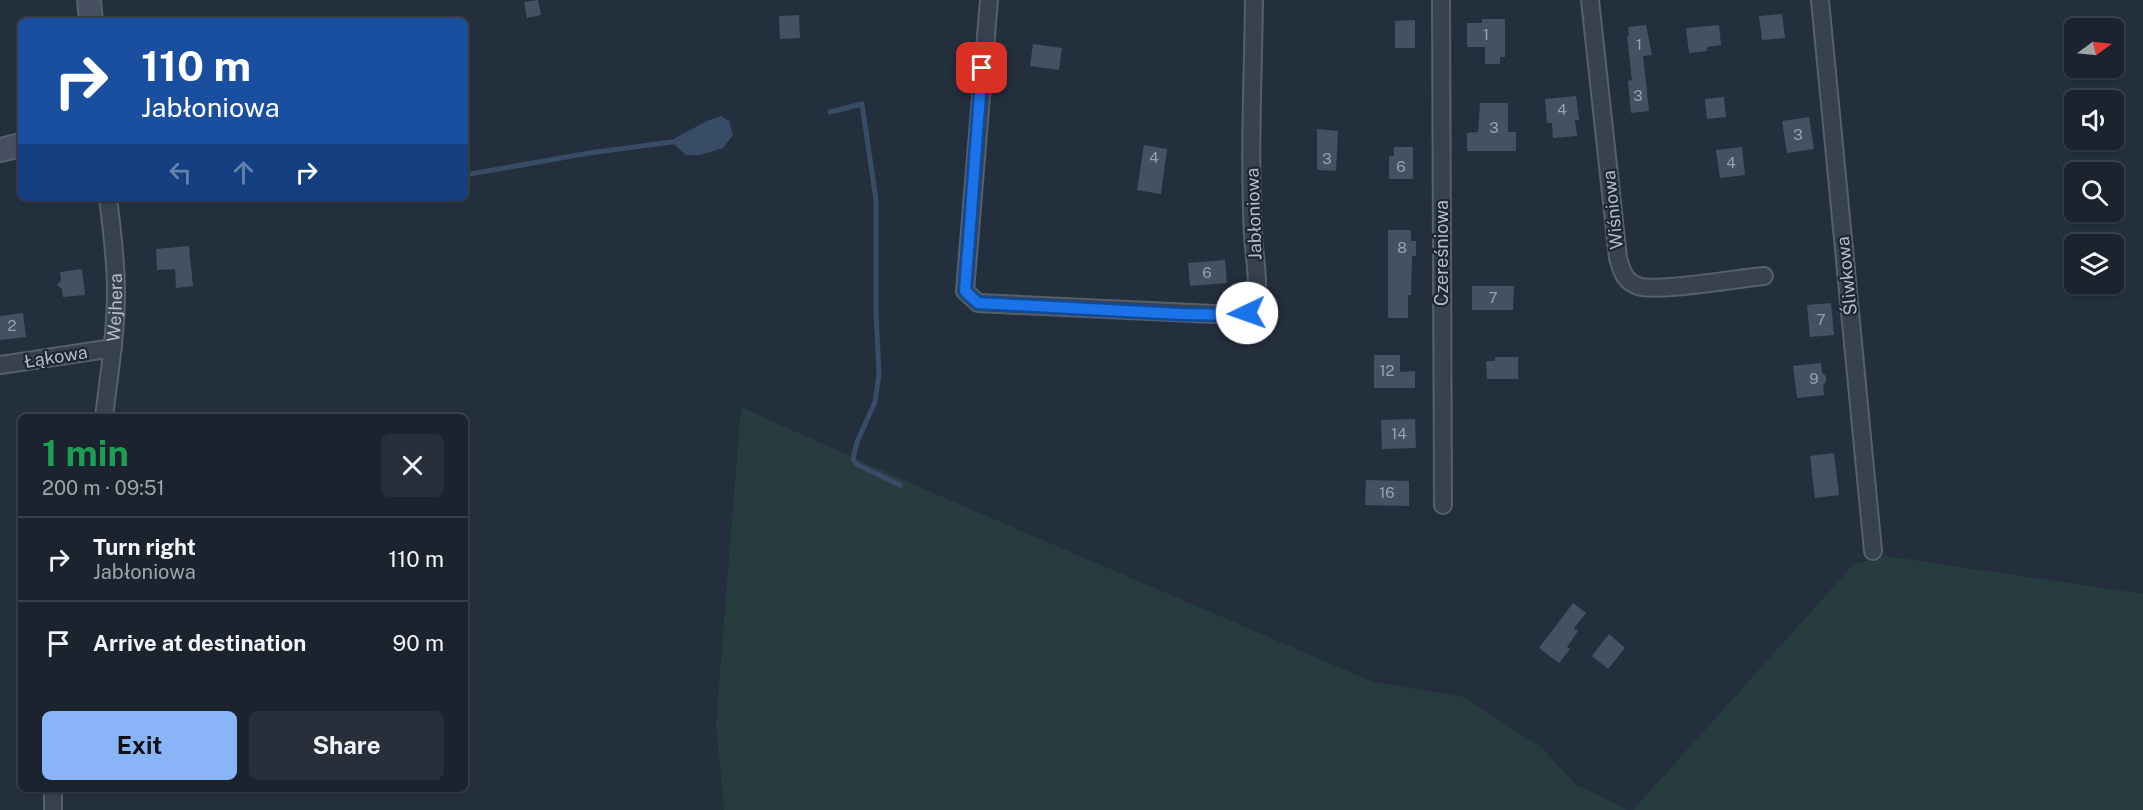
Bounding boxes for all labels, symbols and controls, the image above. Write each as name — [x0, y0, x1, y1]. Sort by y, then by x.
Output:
north arrow — [2064, 18, 2124, 78]
map controls — [2064, 18, 2124, 294]
house number: 1 — [1483, 26, 1489, 43]
house number: 1 — [1636, 36, 1642, 53]
text: 110 m — [141, 41, 251, 90]
icon: right — [42, 42, 120, 120]
pin — [956, 42, 1007, 93]
icon: arrive — [965, 51, 998, 84]
house number: 3 — [1633, 87, 1643, 104]
button: sound — [2064, 90, 2124, 150]
text: Jabłoniowa — [141, 91, 280, 123]
house number: 4 — [1557, 101, 1567, 118]
house number: 3 — [1489, 119, 1499, 136]
house number: 3 — [1793, 126, 1803, 143]
house number: 4 — [1149, 149, 1159, 166]
house number: 3 — [1322, 150, 1332, 167]
house number: 4 — [1726, 154, 1736, 171]
icon: left — [164, 156, 197, 189]
icon: ahead — [227, 156, 260, 189]
icon: right — [290, 156, 323, 189]
house number: 6 — [1396, 158, 1406, 175]
button: search — [2064, 162, 2124, 222]
street label: Jabłoniowa — [1241, 167, 1266, 261]
street label: Wiśniowa — [1598, 169, 1627, 251]
street label: Czereśniowa — [1431, 200, 1452, 306]
button: layers — [2064, 234, 2124, 294]
street label: Śliwkowa — [1831, 235, 1861, 317]
house number: 8 — [1397, 239, 1407, 256]
house number: 6 — [1202, 264, 1212, 281]
street label: Wejhera — [102, 273, 126, 343]
position arrow — [1215, 281, 1279, 345]
house number: 7 — [1488, 289, 1498, 306]
house number: 7 — [1816, 311, 1826, 328]
house number: 2 — [8, 317, 17, 334]
street label: Łąkowa — [23, 341, 89, 372]
house number: 12 — [1379, 362, 1395, 379]
house number: 9 — [1809, 370, 1819, 387]
house number: 14 — [1391, 425, 1407, 442]
text: 1 min — [42, 432, 129, 474]
button: close — [381, 434, 444, 497]
text: 200 m · 09:51 — [42, 476, 165, 500]
house number: 16 — [1379, 484, 1395, 501]
text: Turn right — [93, 534, 196, 560]
icon: right — [42, 543, 75, 576]
text: 110 m — [388, 546, 444, 572]
text: Jabłoniowa — [93, 560, 196, 584]
icon: arrive — [42, 627, 75, 660]
text: Arrive at destination — [93, 630, 306, 656]
text: 90 m — [393, 630, 444, 656]
button: Exit — [42, 711, 237, 780]
button: Share — [249, 711, 444, 780]

